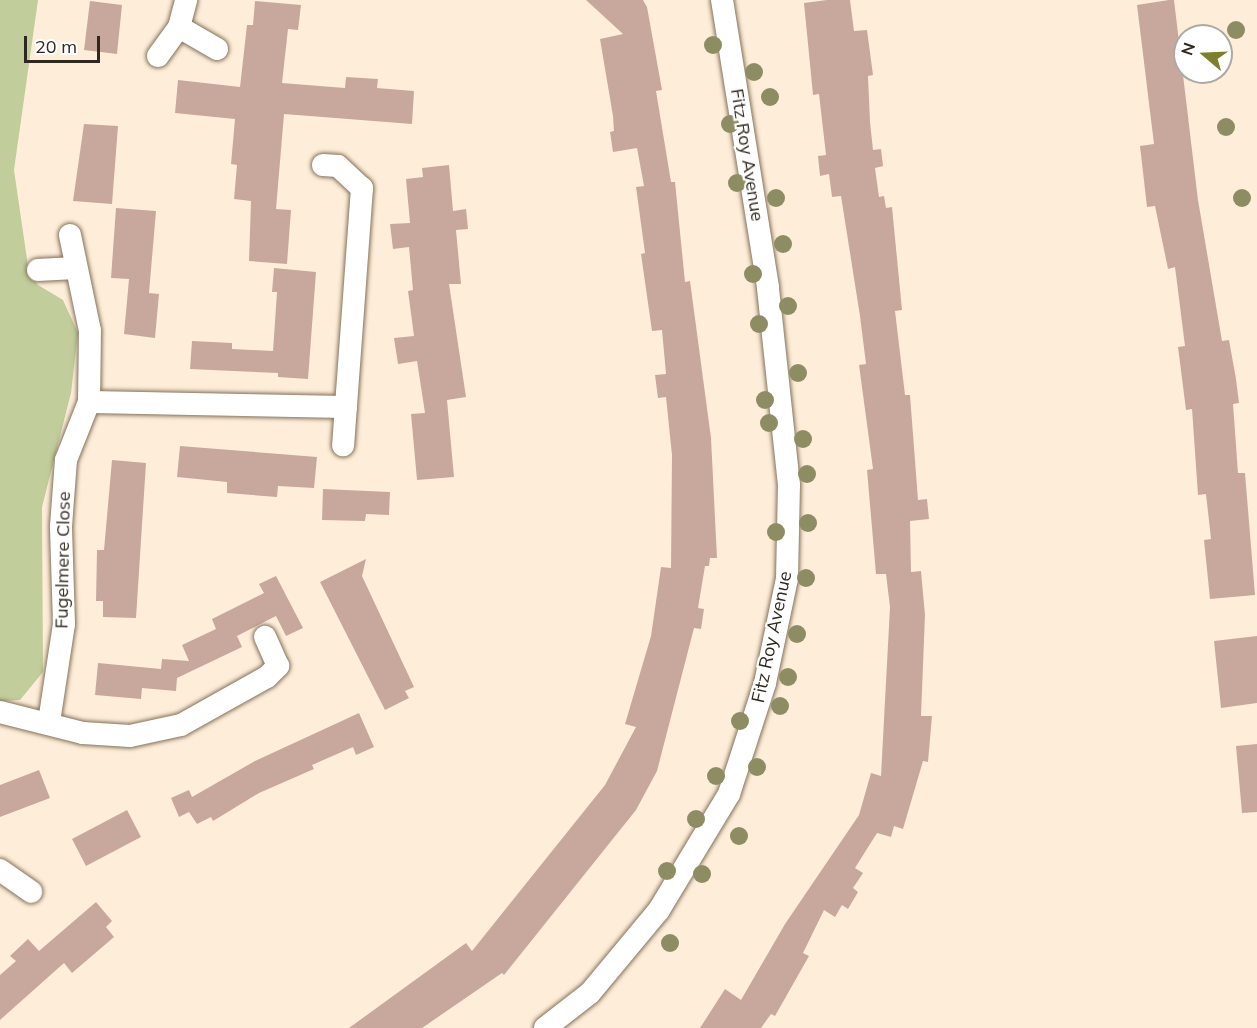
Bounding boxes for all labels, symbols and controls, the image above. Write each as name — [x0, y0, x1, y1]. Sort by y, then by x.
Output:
scale bar — [27, 24, 104, 62]
north arrow — [1173, 24, 1233, 84]
text: 20 m — [35, 35, 77, 58]
text: N — [1176, 40, 1199, 58]
street label: Fitz Roy Avenue — [726, 87, 768, 223]
street label: Fugelmere Close — [51, 491, 75, 629]
street label: Fitz Roy Avenue — [747, 569, 797, 705]

